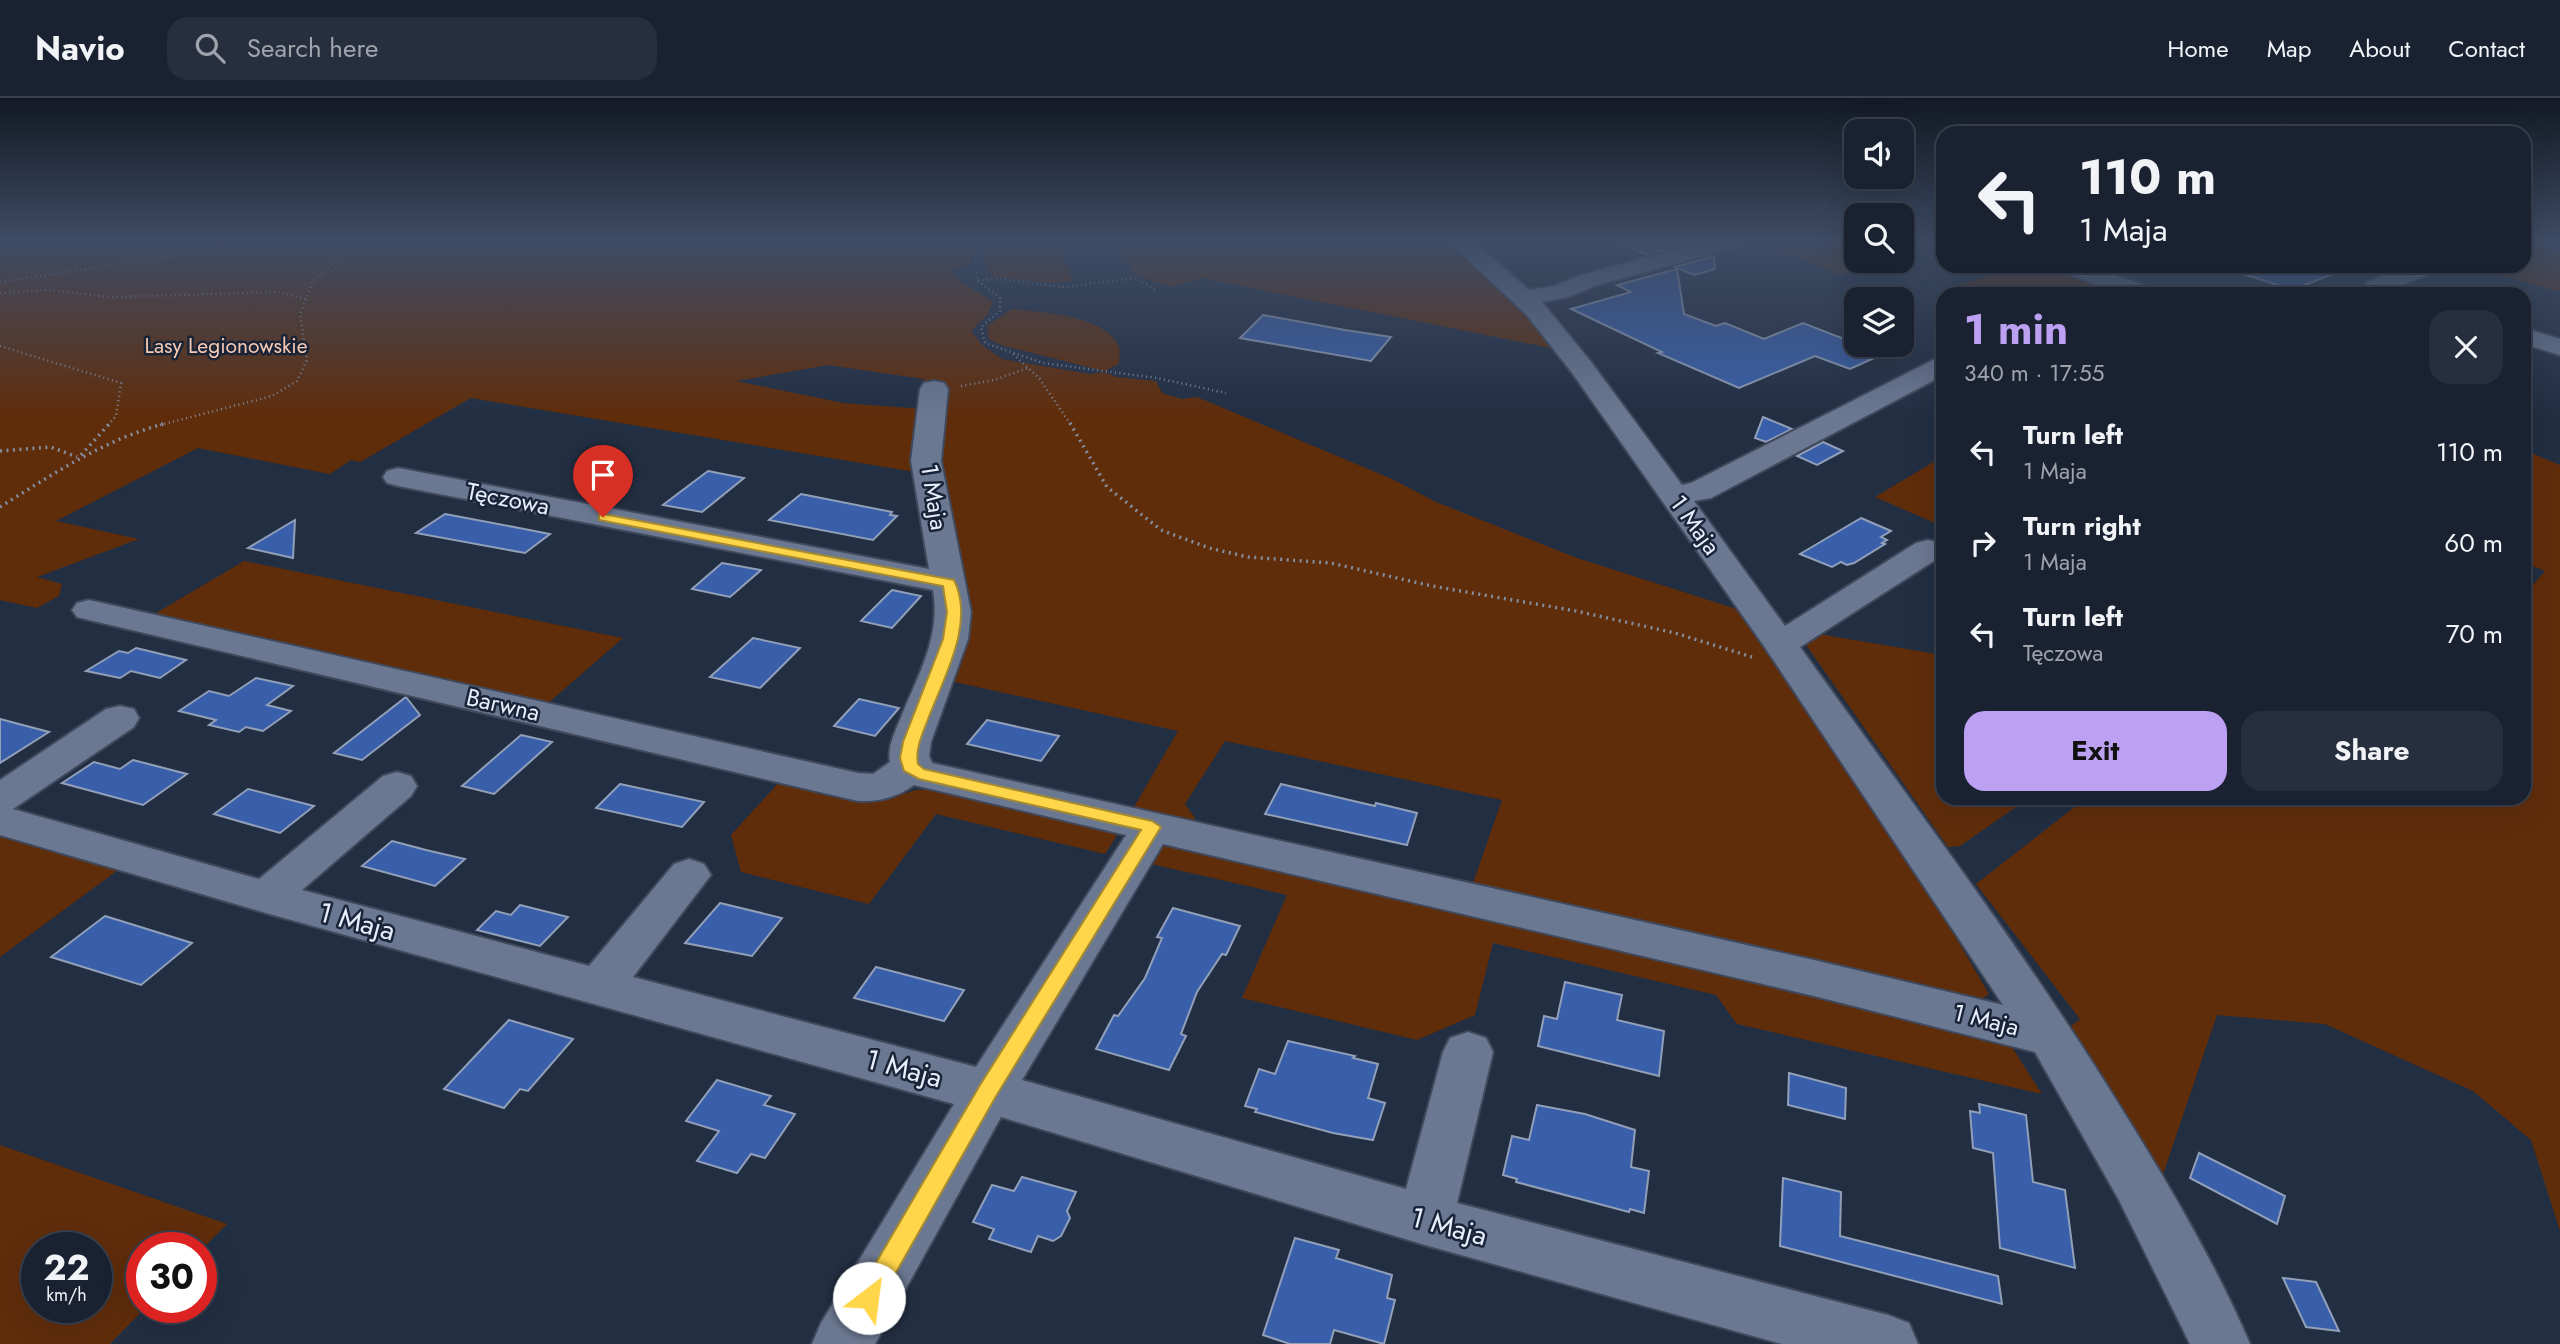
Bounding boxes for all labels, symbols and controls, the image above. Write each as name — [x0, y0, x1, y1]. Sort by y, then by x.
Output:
search box — [167, 17, 657, 80]
text: Navio — [35, 25, 125, 72]
icon: search — [191, 29, 229, 67]
text: Search here — [247, 29, 378, 67]
text: Home — [2167, 31, 2229, 66]
text: Map — [2267, 31, 2311, 66]
text: About — [2349, 31, 2410, 66]
text: Contact — [2448, 31, 2525, 66]
map controls — [1844, 119, 1914, 357]
button: sound — [1844, 119, 1914, 189]
text: 110 m — [2079, 142, 2216, 212]
icon: left — [1964, 154, 2055, 245]
button: search — [1844, 203, 1914, 273]
text: 1 Maja — [2079, 207, 2168, 253]
button: layers — [1844, 287, 1914, 357]
text: 1 min — [1964, 299, 2068, 360]
button: close — [2429, 310, 2503, 384]
park label: Lasy Legionowskie — [144, 331, 308, 361]
text: 340 m · 17:55 — [1964, 356, 2105, 390]
text: Turn left — [2023, 416, 2123, 454]
icon: left — [1964, 433, 2002, 471]
text: 110 m — [2436, 433, 2503, 471]
pin — [573, 445, 633, 517]
text: 1 Maja — [2023, 454, 2087, 488]
icon: arrive — [584, 456, 622, 494]
street label: 1 Maja — [912, 461, 957, 533]
street label: Tęczowa — [464, 473, 553, 524]
street label: 1 Maja — [1662, 488, 1729, 562]
text: Turn right — [2023, 507, 2141, 545]
icon: right — [1964, 524, 2002, 562]
text: 60 m — [2444, 524, 2503, 562]
text: 1 Maja — [2023, 545, 2087, 579]
text: Turn left — [2023, 598, 2123, 636]
icon: left — [1964, 615, 2002, 653]
text: 70 m — [2446, 615, 2503, 653]
text: Tęczowa — [2023, 636, 2103, 670]
street label: Barwna — [463, 679, 543, 730]
button: Exit — [1964, 711, 2227, 791]
button: Share — [2241, 711, 2503, 791]
street label: 1 Maja — [314, 892, 400, 951]
street label: 1 Maja — [1950, 994, 2023, 1045]
street label: 1 Maja — [861, 1039, 947, 1098]
street label: 1 Maja — [1406, 1197, 1492, 1256]
speed limit sign: 30 — [126, 1232, 217, 1323]
text: 22 — [44, 1243, 89, 1293]
position arrow — [832, 1261, 906, 1335]
text: km/h — [46, 1282, 87, 1308]

